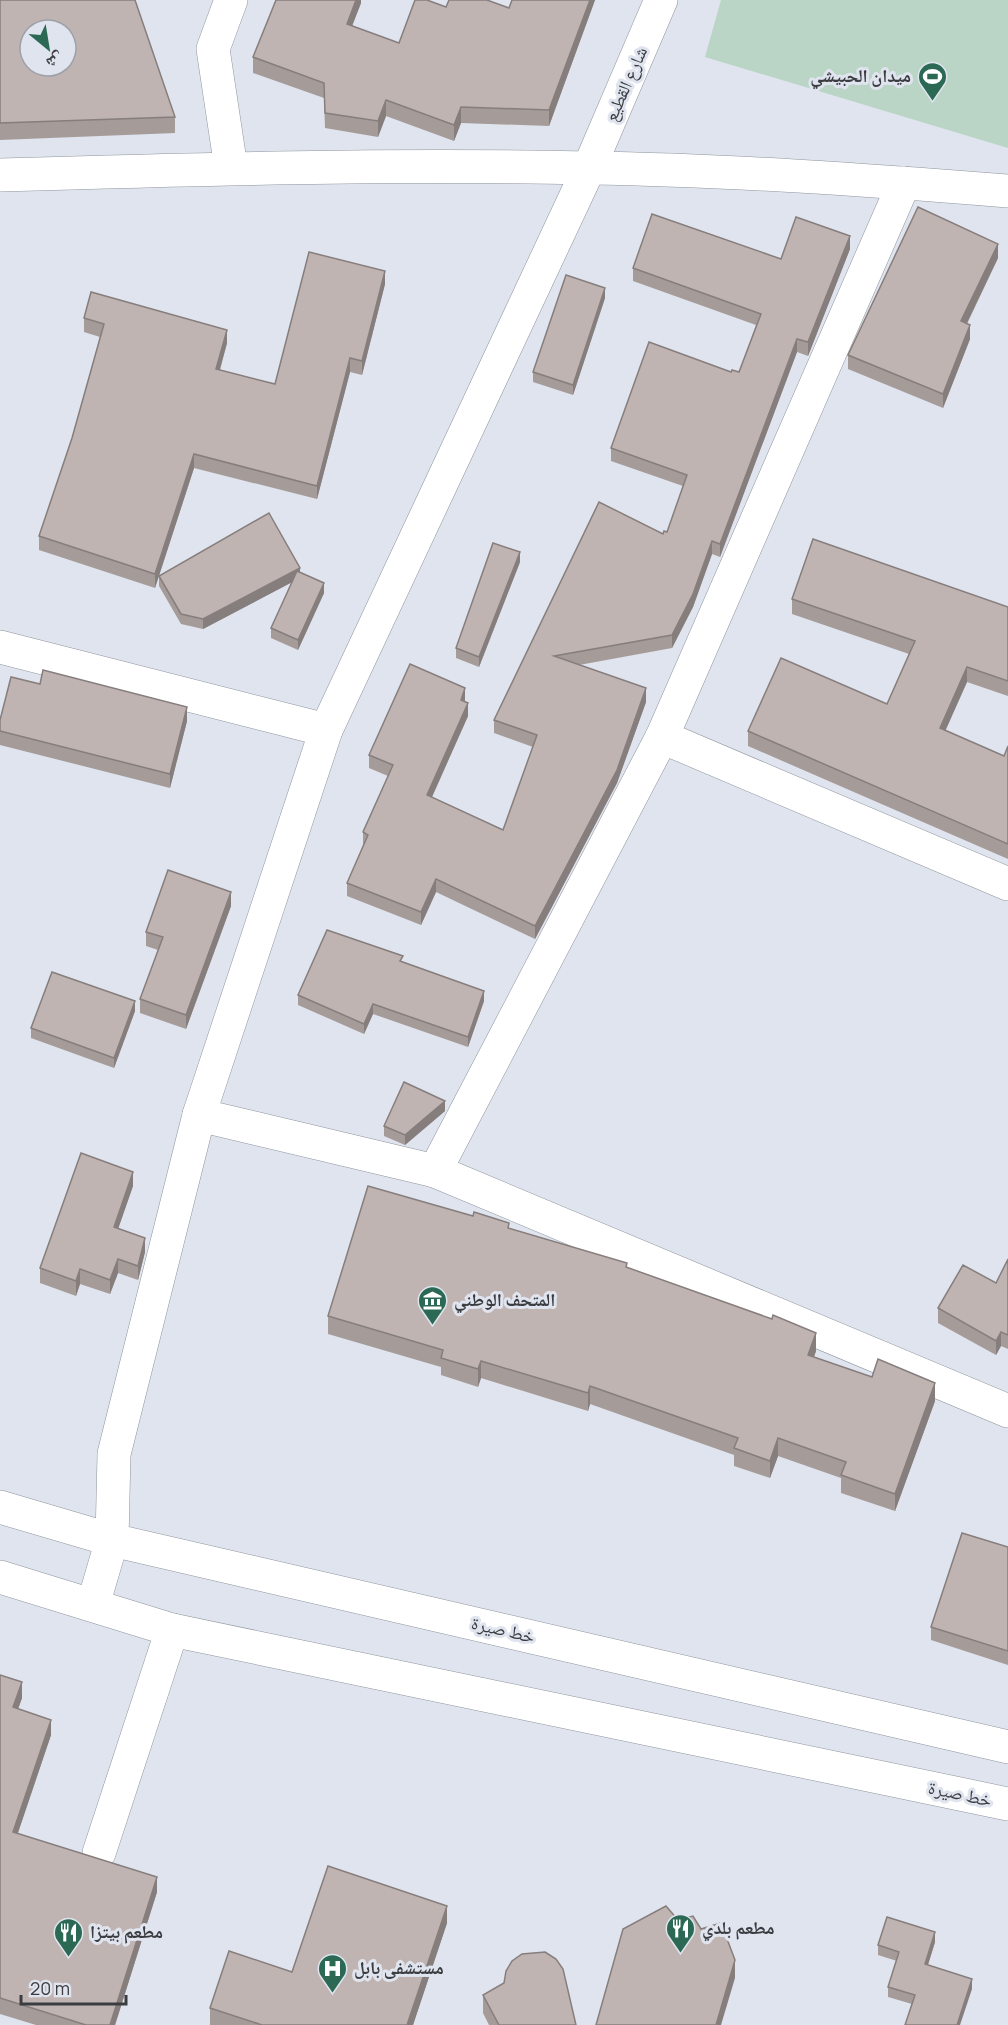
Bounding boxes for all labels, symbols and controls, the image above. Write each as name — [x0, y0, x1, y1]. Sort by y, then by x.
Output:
north arrow — [18, 18, 78, 78]
street label: شارع القطيع — [598, 42, 653, 125]
text: ش — [43, 47, 68, 75]
sports icon: ميدان الحبيشي — [916, 60, 948, 102]
place label: ميدان الحبيشي — [810, 63, 911, 90]
museum icon: المتحف الوطني — [417, 1284, 449, 1326]
place label: المتحف الوطني — [454, 1287, 555, 1314]
street label: خط صيرة — [469, 1610, 537, 1648]
street label: خط صيرة — [926, 1775, 994, 1811]
restaurant icon: مطعم بلدي — [665, 1912, 697, 1954]
place label: مطعم بلدي — [702, 1915, 774, 1942]
restaurant icon: مطعم بيتزا — [53, 1916, 85, 1958]
place label: مطعم بيتزا — [90, 1919, 163, 1944]
hospital icon: مستشفى بابل — [317, 1952, 349, 1994]
place label: مستشفى بابل — [354, 1955, 444, 1979]
scale bar — [21, 1968, 126, 2006]
text: 20 m — [30, 1976, 70, 2000]

